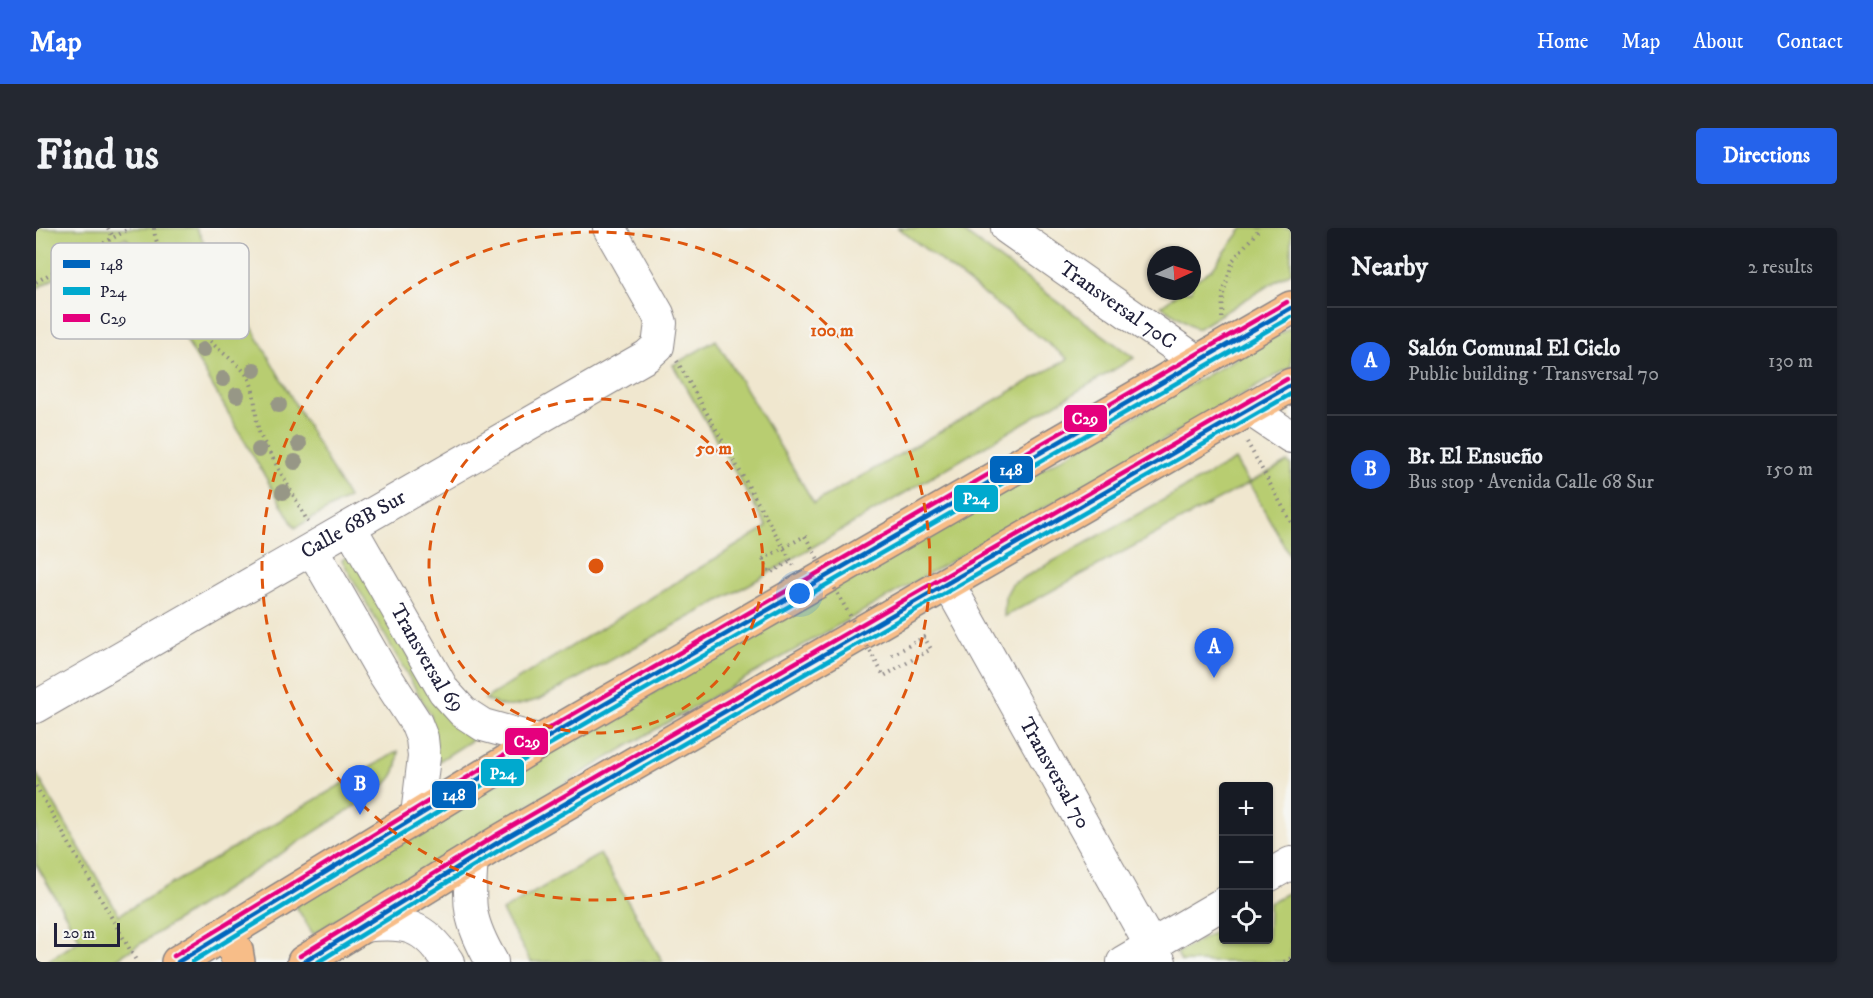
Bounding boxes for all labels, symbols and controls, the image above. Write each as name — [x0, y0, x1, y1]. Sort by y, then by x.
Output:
text: Map — [30, 25, 82, 60]
text: Home — [1537, 29, 1589, 55]
text: Map — [1622, 29, 1660, 55]
text: About — [1693, 29, 1744, 55]
text: Contact — [1777, 29, 1843, 55]
button: Directions — [1696, 128, 1837, 184]
text: Find us — [36, 130, 159, 182]
legend — [51, 243, 249, 339]
north arrow — [1147, 246, 1201, 300]
text: Nearby — [1351, 251, 1428, 284]
text: 148 — [100, 255, 123, 275]
street label: Transversal 70C — [1054, 255, 1181, 356]
text: 2 results — [1748, 255, 1813, 280]
text: P24 — [100, 282, 127, 302]
text: C29 — [100, 309, 126, 329]
text: 100 m — [810, 320, 854, 342]
text: Salón Comunal El Cielo — [1408, 335, 1620, 362]
text: A — [1364, 349, 1377, 374]
text: 130 m — [1768, 349, 1813, 374]
text: Public building · Transversal 70 — [1408, 362, 1659, 387]
line badge: C29 — [1063, 404, 1108, 433]
text: C29 — [1072, 409, 1098, 429]
text: 50 m — [695, 438, 732, 460]
text: Br. El Ensueño — [1408, 443, 1543, 470]
line badge: 148 — [989, 455, 1034, 484]
text: B — [1364, 457, 1377, 482]
text: 150 m — [1766, 457, 1813, 482]
text: 148 — [999, 460, 1023, 480]
text: Bus stop · Avenida Calle 68 Sur — [1408, 470, 1654, 495]
street label: Calle 68B Sur — [296, 484, 411, 565]
line badge: P24 — [953, 484, 999, 513]
text: P24 — [963, 489, 990, 509]
centre of rings — [586, 556, 606, 576]
your location — [785, 579, 814, 608]
street label: Transversal 69 — [384, 599, 470, 718]
pin: A — [1194, 628, 1234, 678]
street label: Transversal 70 — [1013, 713, 1096, 833]
line badge: C29 — [504, 727, 549, 756]
text: C29 — [514, 732, 540, 752]
line badge: P24 — [480, 758, 525, 787]
text: P24 — [490, 764, 517, 784]
pin: B — [340, 766, 380, 815]
line badge: 148 — [431, 780, 477, 809]
map controls — [1219, 782, 1273, 944]
button: + — [1219, 782, 1273, 836]
text: 148 — [442, 785, 466, 805]
button: − — [1219, 836, 1273, 890]
button: locate — [1219, 890, 1273, 944]
scale bar — [54, 920, 120, 948]
text: 20 m — [63, 923, 95, 943]

